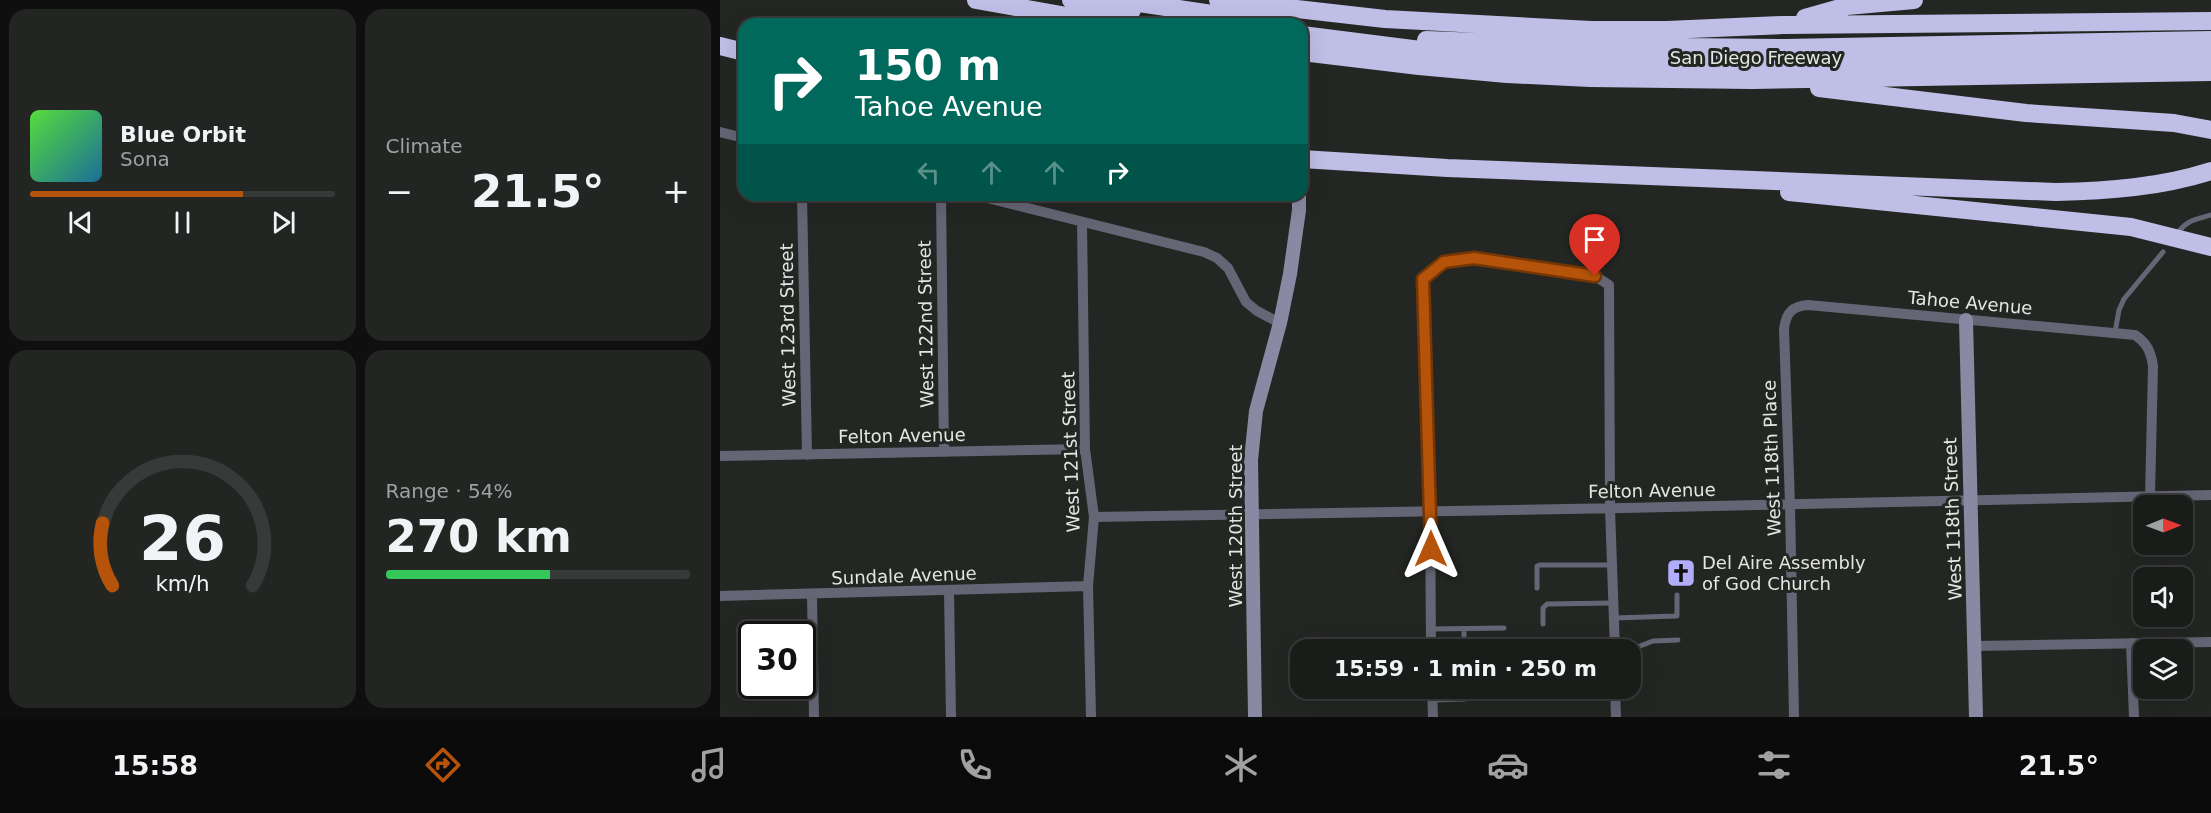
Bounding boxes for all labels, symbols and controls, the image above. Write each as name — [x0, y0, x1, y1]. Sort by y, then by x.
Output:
text: 150 m — [855, 41, 1001, 90]
icon: right — [756, 42, 834, 120]
street label: San Diego Freeway — [1670, 47, 1842, 68]
text: Tahoe Avenue — [855, 91, 1043, 122]
text: Blue Orbit — [120, 122, 246, 147]
text: Climate — [386, 134, 462, 158]
text: Sona — [120, 147, 170, 171]
icon: left — [912, 156, 945, 189]
icon: ahead — [975, 156, 1008, 189]
icon: ahead — [1038, 156, 1071, 189]
icon: right — [1101, 156, 1134, 189]
text: 21.5° — [471, 165, 605, 218]
text: − — [386, 172, 413, 211]
text: + — [662, 172, 690, 211]
icon: previous — [64, 206, 97, 239]
icon: pause — [166, 206, 199, 239]
icon: next — [267, 206, 300, 239]
pin — [1569, 214, 1620, 276]
icon: arrive — [1578, 223, 1611, 256]
street label: West 122nd Street — [914, 240, 937, 408]
street label: West 123rd Street — [776, 243, 799, 407]
street label: Tahoe Avenue — [1906, 287, 2033, 318]
street label: West 121st Street — [1057, 371, 1084, 533]
street label: West 118th Place — [1758, 380, 1785, 537]
street label: Felton Avenue — [838, 424, 966, 447]
street label: West 118th Street — [1939, 437, 1966, 601]
street label: West 120th Street — [1225, 444, 1246, 608]
text: Range · 54% — [386, 479, 512, 503]
street label: Felton Avenue — [1588, 479, 1716, 502]
north arrow — [2133, 495, 2193, 555]
map controls — [2133, 495, 2193, 699]
text: 26 — [139, 502, 226, 575]
text: 270 km — [386, 510, 572, 563]
position arrow — [1399, 517, 1463, 581]
place label: Del Aire Assembly of God Church — [1702, 552, 1866, 594]
church icon: Del Aire Assembly of God Church — [1665, 557, 1697, 589]
street label: Sundale Avenue — [831, 562, 977, 589]
button: sound — [2133, 567, 2193, 627]
text: km/h — [155, 571, 209, 596]
speed limit sign: 30 — [738, 621, 816, 699]
button: layers — [2133, 639, 2193, 699]
text: 15:59 · 1 min · 250 m — [1334, 656, 1597, 681]
icon: directions — [422, 744, 464, 786]
icon: music — [688, 744, 730, 786]
icon: phone — [954, 744, 996, 786]
icon: climate — [1220, 744, 1262, 786]
icon: car — [1487, 744, 1529, 786]
icon: filters — [1753, 744, 1795, 786]
text: 15:58 — [112, 750, 198, 781]
text: 21.5° — [2019, 750, 2099, 781]

